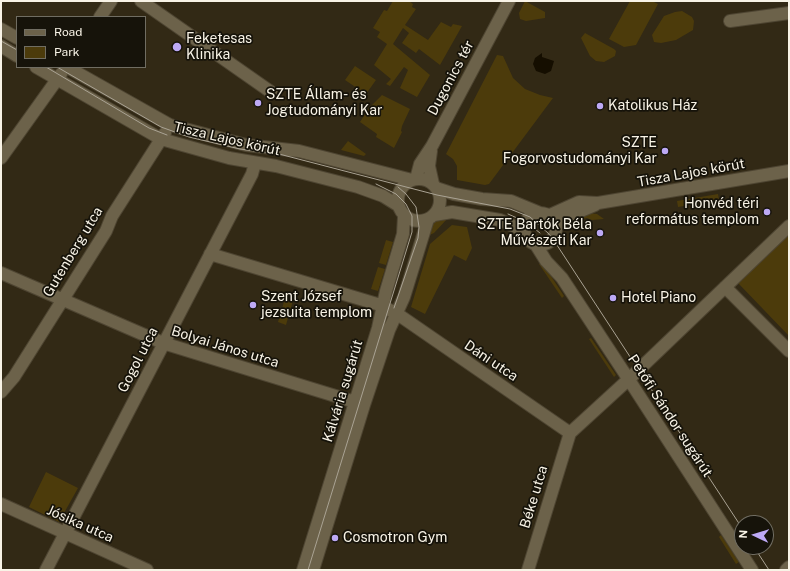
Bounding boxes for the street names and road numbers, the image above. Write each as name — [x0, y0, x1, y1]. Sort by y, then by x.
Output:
street label: Dugonics tér — [424, 38, 478, 118]
street label: Tisza Lajos körút — [172, 119, 282, 159]
street label: Tisza Lajos körút — [636, 155, 746, 191]
street label: Gutenberg utca — [40, 204, 106, 300]
street label: Bolyai János utca — [169, 323, 281, 371]
street label: Gogol utca — [114, 325, 162, 395]
street label: Dáni utca — [461, 337, 521, 385]
street label: Kálvária sugárút — [319, 338, 367, 444]
street label: Petőfi Sándor sugárút — [624, 352, 716, 480]
street label: Béke utca — [516, 464, 552, 530]
street label: Jósika utca — [44, 502, 116, 546]

